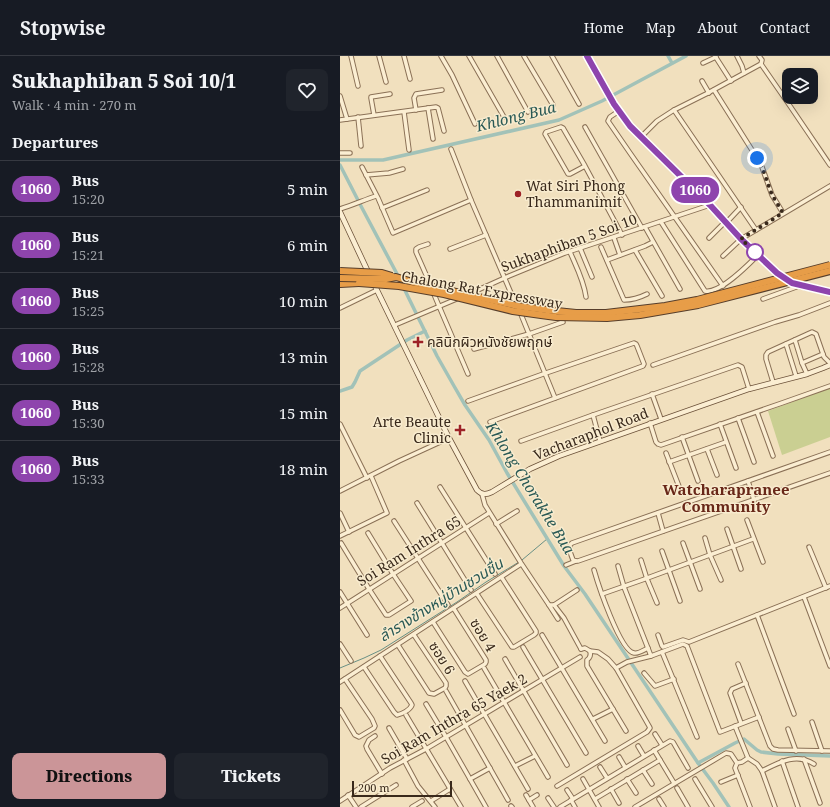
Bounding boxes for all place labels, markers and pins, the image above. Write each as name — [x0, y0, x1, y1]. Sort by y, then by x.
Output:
place label: Wat Siri Phong Thammanimit — [526, 176, 625, 211]
marker: Wat Siri Phong Thammanimit — [513, 189, 523, 199]
unlabelled marker — [746, 243, 764, 261]
place label: คลินิกผิวหนังชัยพฤกษ์ — [427, 332, 552, 351]
marker: คลินิกผิวหนังชัยพฤกษ์ — [412, 336, 424, 348]
place label: Arte Beaute Clinic — [373, 412, 451, 447]
marker: Arte Beaute Clinic — [454, 424, 466, 436]

